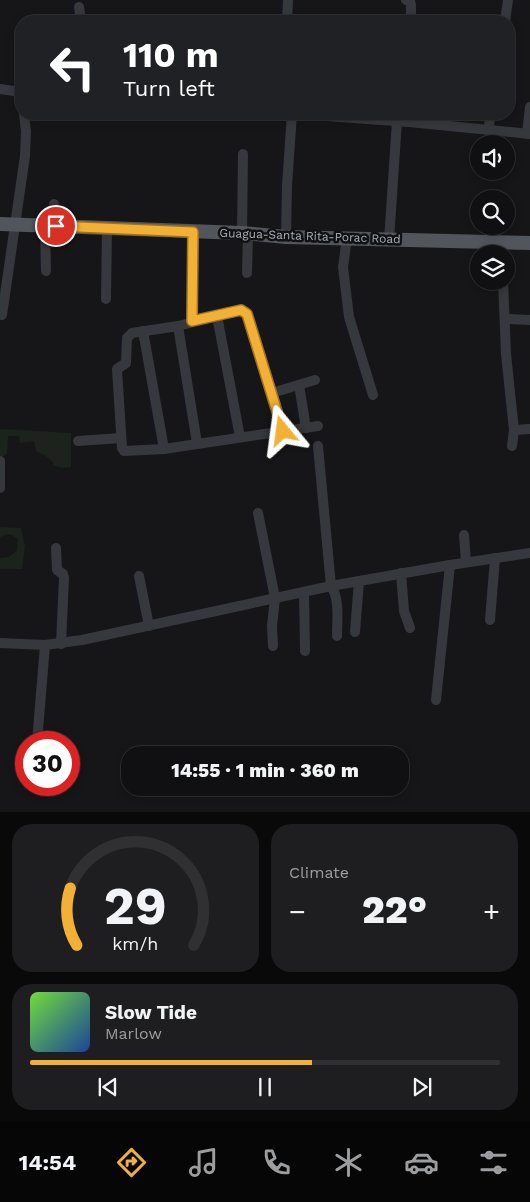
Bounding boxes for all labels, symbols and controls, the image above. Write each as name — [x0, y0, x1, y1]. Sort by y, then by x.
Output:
text: 110 m — [123, 34, 219, 76]
icon: left — [40, 35, 105, 100]
text: Turn left — [123, 76, 215, 101]
map controls — [470, 135, 515, 290]
button: sound — [470, 135, 515, 180]
button: search — [470, 190, 515, 235]
pin — [35, 205, 77, 247]
icon: arrive — [42, 212, 70, 240]
street label: Guagua-Santa Rita-Porac Road — [219, 226, 401, 246]
button: layers — [470, 245, 515, 290]
position arrow — [256, 404, 308, 456]
speed limit sign: 30 — [15, 731, 80, 796]
text: 14:55 · 1 min · 360 m — [171, 759, 359, 782]
text: Climate — [289, 863, 349, 882]
text: 29 — [104, 876, 167, 937]
text: 22° — [362, 888, 427, 932]
text: − — [289, 895, 306, 928]
text: + — [483, 895, 500, 928]
text: km/h — [112, 933, 159, 954]
text: Slow Tide — [105, 1001, 197, 1024]
text: Marlow — [105, 1024, 162, 1043]
icon: previous — [94, 1073, 122, 1101]
icon: pause — [251, 1073, 279, 1101]
icon: next — [408, 1073, 436, 1101]
icon: directions — [114, 1145, 149, 1180]
icon: music — [186, 1145, 221, 1180]
icon: phone — [259, 1145, 294, 1180]
icon: climate — [331, 1145, 366, 1180]
icon: car — [404, 1145, 439, 1180]
icon: filters — [476, 1145, 511, 1180]
text: 14:54 — [19, 1150, 76, 1175]

